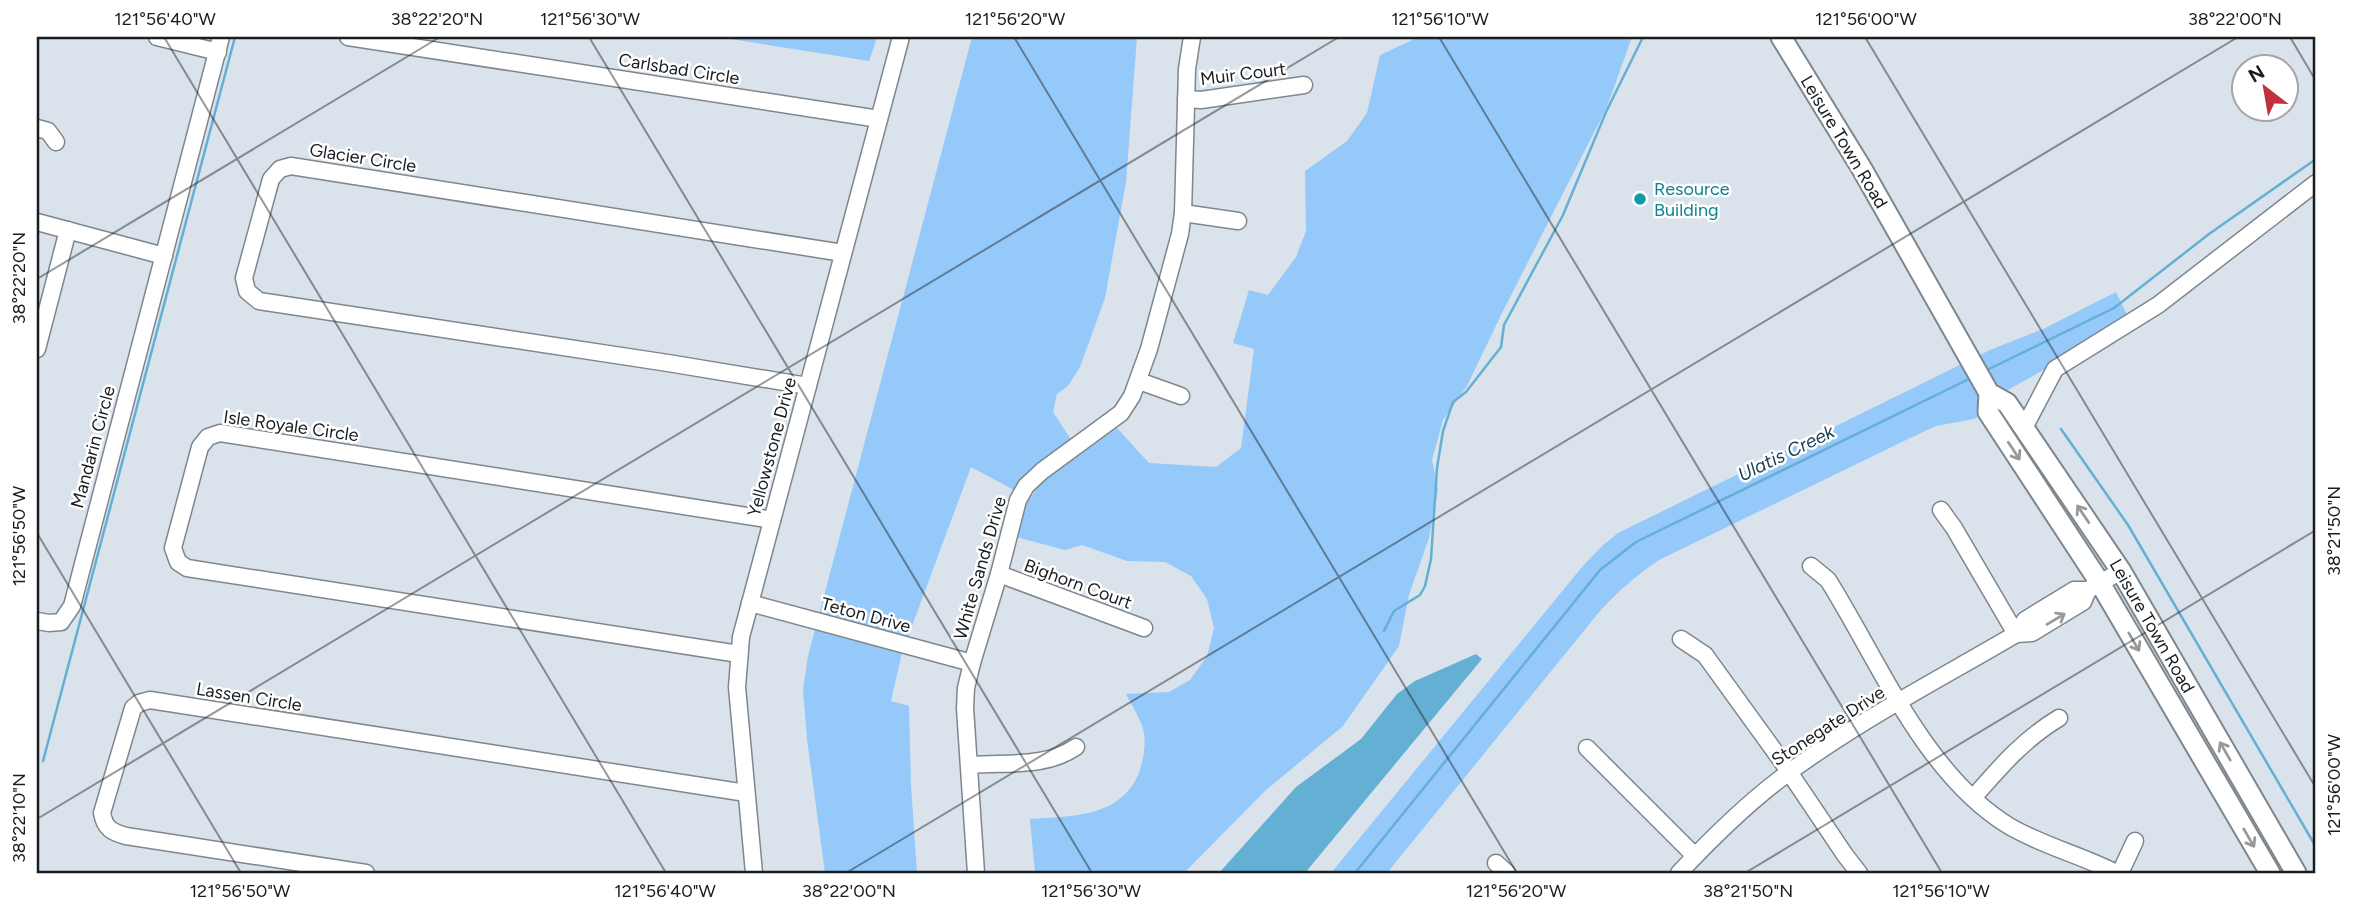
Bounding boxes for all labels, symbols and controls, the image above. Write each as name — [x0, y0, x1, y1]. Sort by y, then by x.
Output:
text: 121°56'40"W — [114, 8, 216, 30]
text: 38°22'20"N — [391, 8, 483, 30]
text: 121°56'30"W — [540, 8, 641, 30]
text: 121°56'20"W — [965, 8, 1066, 30]
text: 121°56'10"W — [1391, 8, 1490, 30]
text: 121°56'00"W — [1815, 8, 1918, 30]
text: 38°22'00"N — [2188, 8, 2282, 30]
street label: Carlsbad Circle — [617, 49, 741, 89]
north arrow — [2230, 52, 2300, 122]
street label: Muir Court — [1199, 58, 1287, 90]
text: N — [2244, 60, 2269, 87]
street label: Leisure Town Road — [1796, 72, 1892, 212]
street label: Glacier Circle — [308, 139, 418, 177]
place label: Resource Building — [1654, 178, 1730, 221]
marker: Resource Building — [1632, 191, 1648, 207]
text: 38°22'20"N — [8, 232, 30, 324]
street label: Yellowstone Drive — [743, 375, 801, 519]
street label: Mandarin Circle — [66, 383, 120, 511]
street label: Isle Royale Circle — [222, 406, 360, 446]
water label: Ulatis Creek — [1734, 419, 1839, 486]
one-way arrow — [2006, 441, 2021, 460]
text: 121°56'50"W — [8, 485, 30, 586]
text: 38°21'50"N — [2323, 486, 2345, 576]
street label: White Sands Drive — [949, 494, 1011, 642]
one-way arrow — [2075, 505, 2090, 524]
street label: Bighorn Court — [1021, 554, 1135, 614]
street label: Leisure Town Road — [2105, 555, 2199, 697]
street label: Teton Drive — [819, 592, 913, 638]
one-way arrow — [2046, 611, 2065, 626]
one-way arrow — [2127, 631, 2141, 651]
street label: Lassen Circle — [195, 678, 303, 716]
street label: Stonegate Drive — [1767, 681, 1889, 771]
text: 121°56'00"W — [2323, 733, 2345, 836]
one-way arrow — [2218, 741, 2232, 761]
text: 38°22'10"N — [8, 773, 30, 863]
one-way arrow — [2242, 827, 2256, 847]
text: 121°56'50"W — [190, 880, 291, 902]
text: 121°56'40"W — [614, 880, 716, 902]
text: 38°22'00"N — [802, 880, 896, 902]
text: 121°56'30"W — [1041, 880, 1142, 902]
text: 121°56'20"W — [1466, 880, 1567, 902]
text: 38°21'50"N — [1703, 880, 1793, 902]
text: 121°56'10"W — [1892, 880, 1991, 902]

